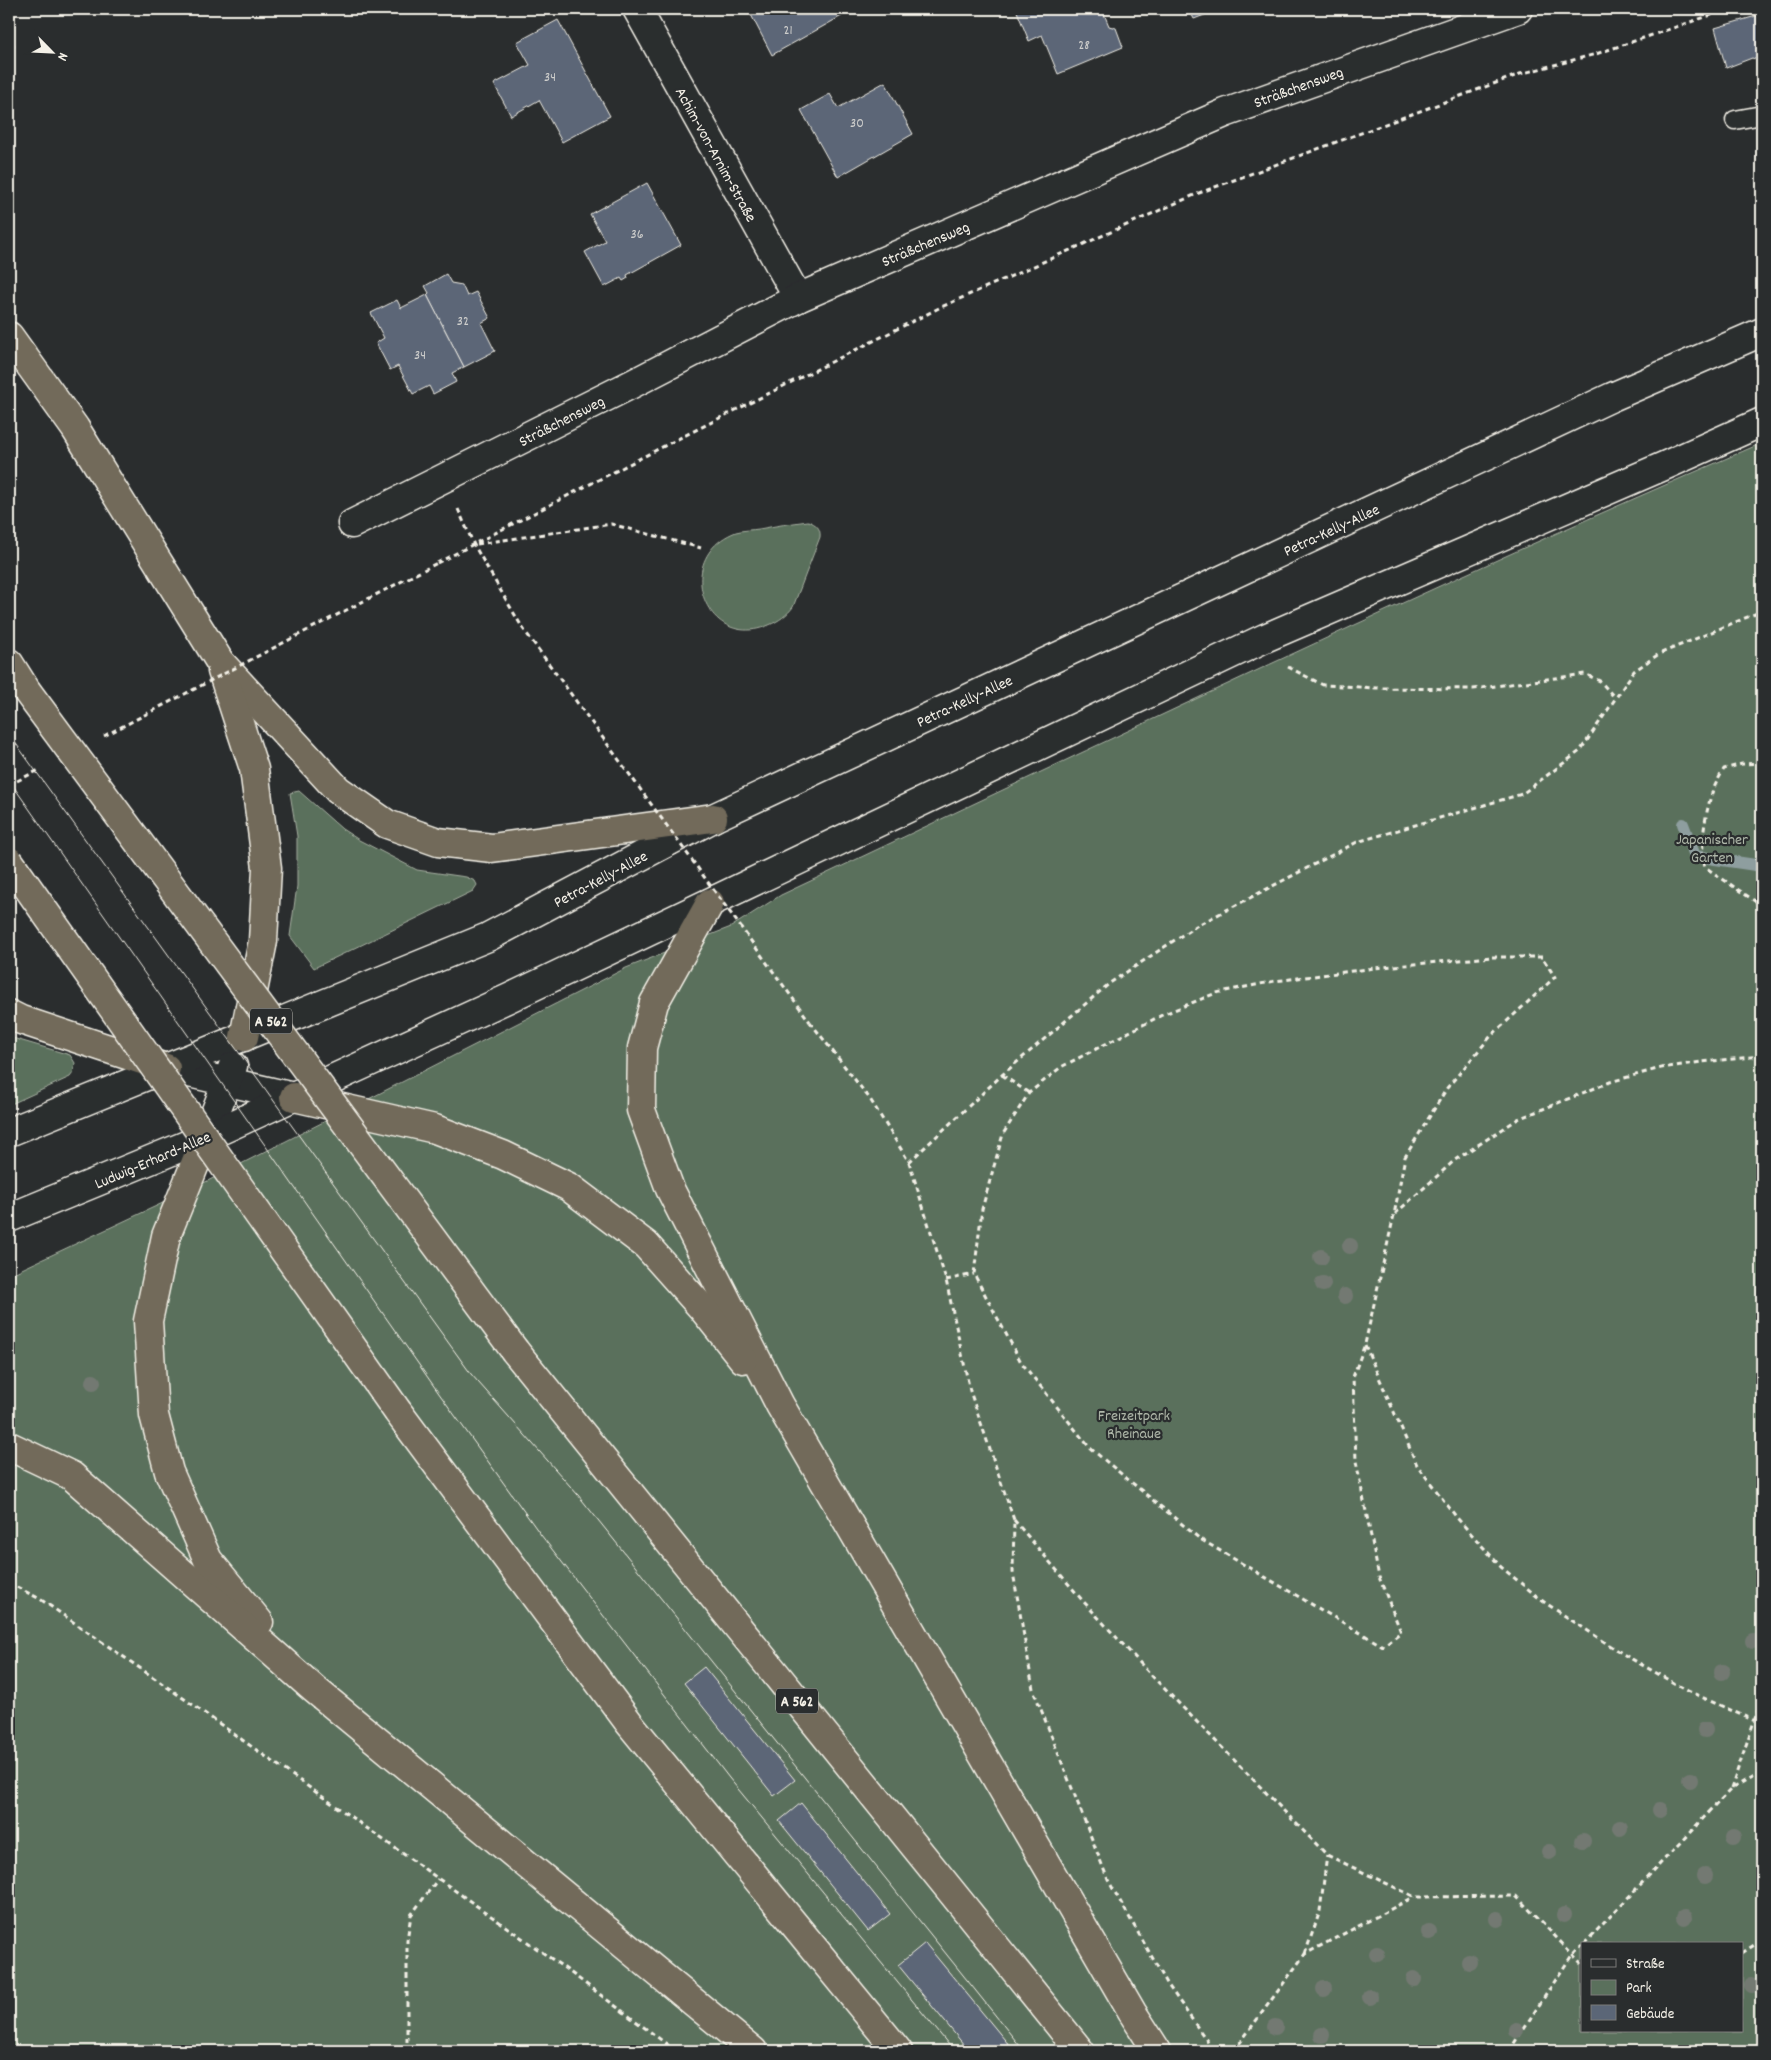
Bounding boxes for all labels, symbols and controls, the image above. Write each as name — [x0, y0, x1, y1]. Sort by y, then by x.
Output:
house number: 21 — [783, 21, 793, 41]
north arrow — [28, 28, 78, 78]
house number: 28 — [1078, 36, 1090, 56]
text: N — [51, 49, 73, 64]
street label: Sträßchensweg — [1251, 62, 1347, 115]
house number: 34 — [544, 68, 556, 88]
street label: Achim-von-Arnim-Straße — [668, 84, 761, 227]
house number: 30 — [850, 114, 864, 134]
street label: Sträßchensweg — [878, 216, 974, 274]
house number: 36 — [630, 225, 644, 245]
house number: 32 — [457, 312, 469, 332]
house number: 34 — [414, 346, 426, 366]
street label: Sträßchensweg — [515, 391, 609, 454]
street label: Petra-Kelly-Allee — [1280, 499, 1384, 564]
street label: Petra-Kelly-Allee — [913, 670, 1017, 735]
park label: Japanischer Garten — [1676, 829, 1748, 870]
street label: Petra-Kelly-Allee — [550, 846, 652, 915]
road number: A 562 — [250, 1008, 292, 1034]
street label: Ludwig-Erhard-Allee — [91, 1126, 215, 1196]
park label: Freizeitpark Rheinaue — [1098, 1405, 1170, 1446]
road number: A 562 — [776, 1688, 818, 1714]
legend — [1581, 1942, 1744, 2032]
text: Straße — [1626, 1954, 1665, 1976]
text: Park — [1626, 1978, 1652, 2000]
text: Gebäude — [1626, 2004, 1675, 2026]

